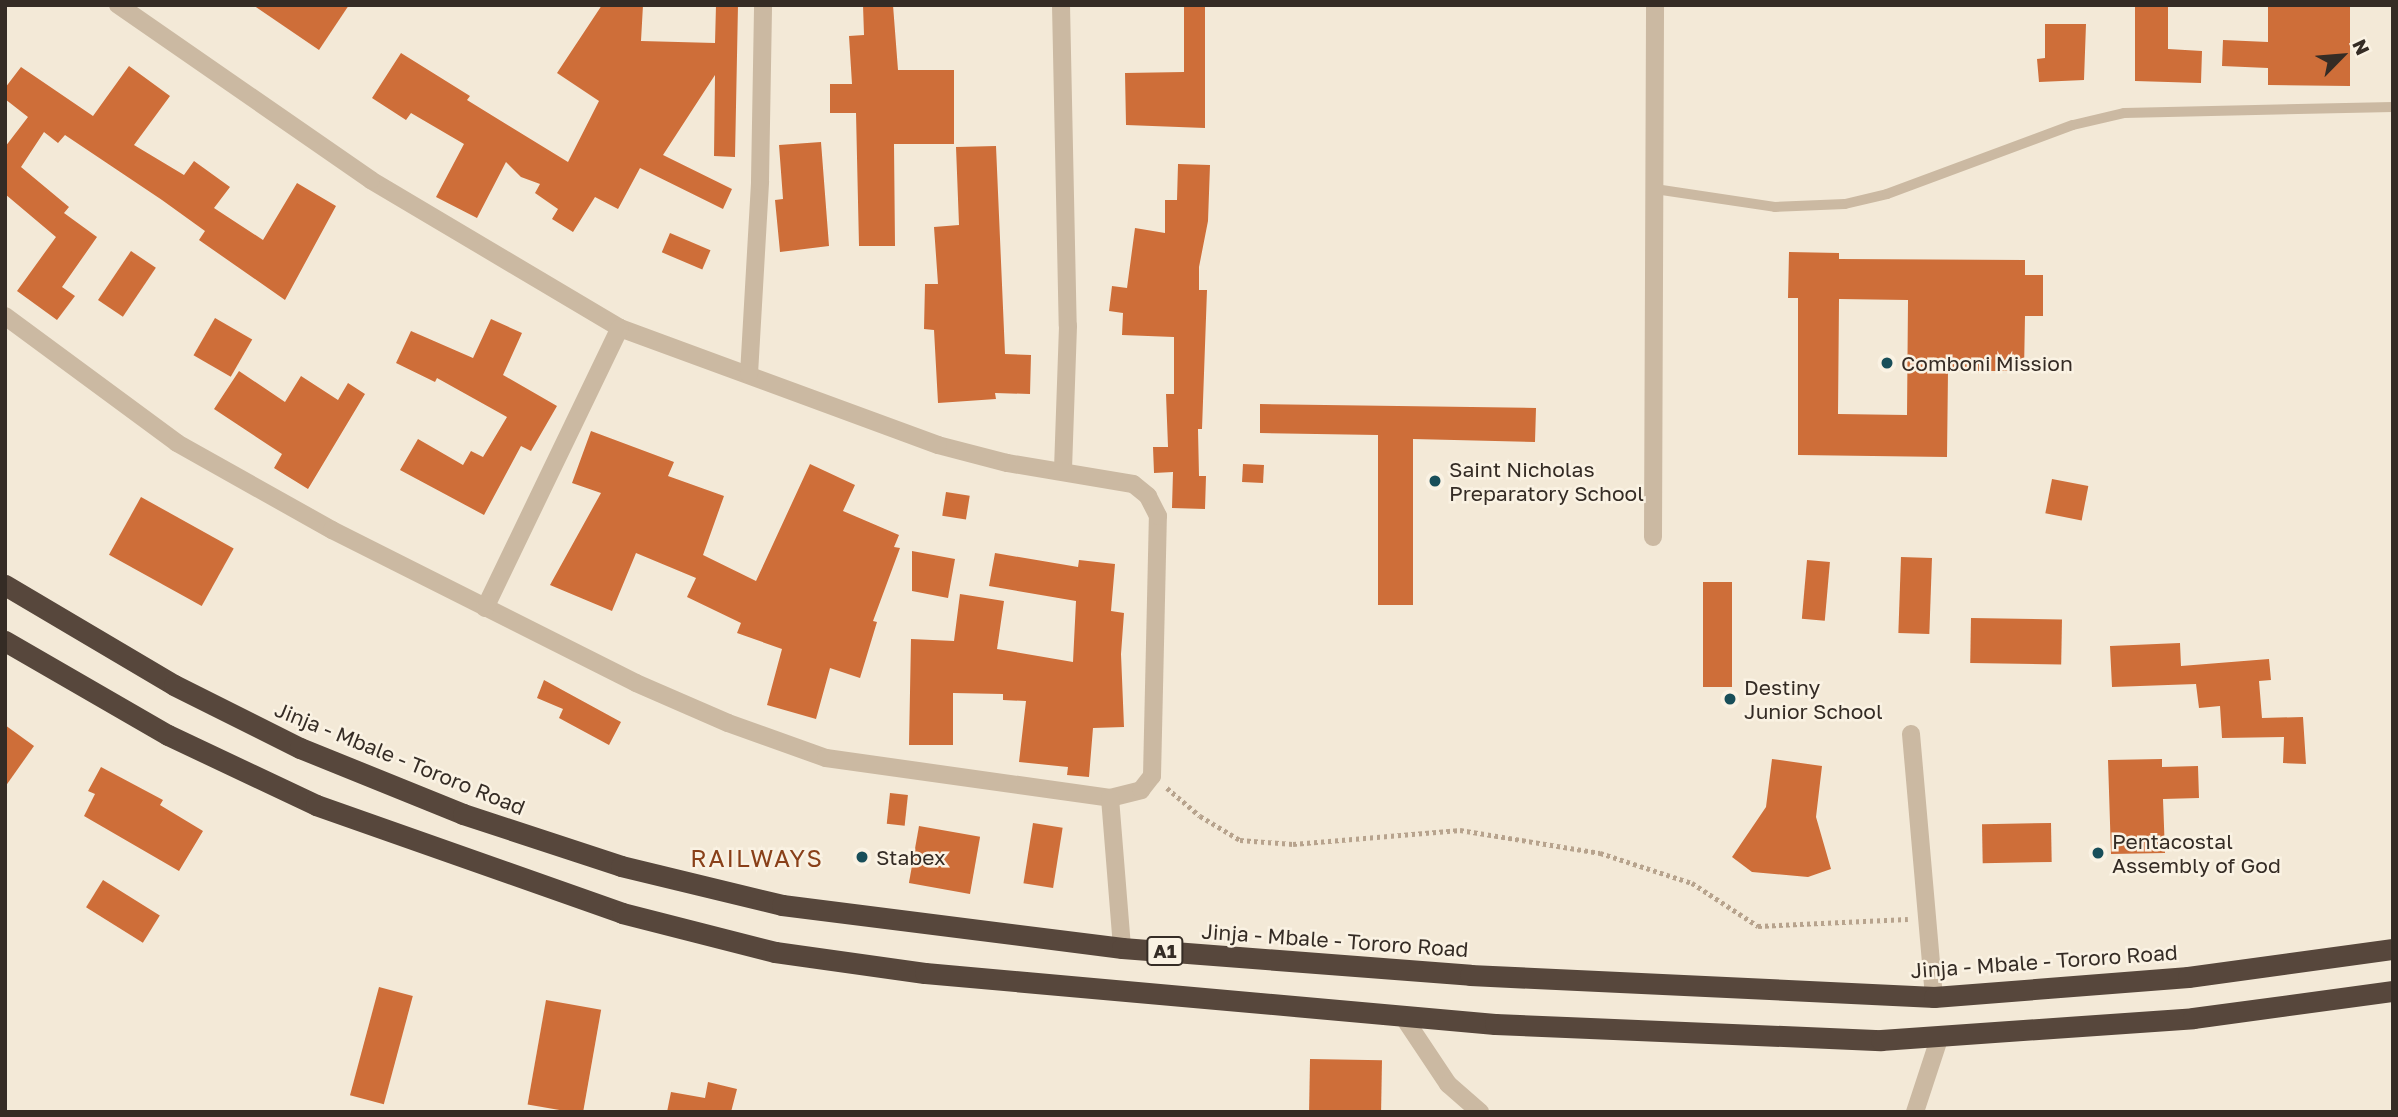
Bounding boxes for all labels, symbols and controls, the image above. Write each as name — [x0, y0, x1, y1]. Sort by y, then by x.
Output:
north arrow — [2307, 21, 2377, 91]
text: N — [2348, 35, 2375, 58]
place label: Comboni Mission — [1901, 350, 2073, 376]
marker: Comboni Mission — [1879, 355, 1895, 371]
place label: Saint Nicholas Preparatory School — [1449, 456, 1644, 506]
marker: Saint Nicholas Preparatory School — [1427, 473, 1443, 489]
place label: Destiny Junior School — [1744, 674, 1883, 724]
marker: Destiny Junior School — [1722, 691, 1738, 707]
street label: Jinja - Mbale - Tororo Road — [271, 696, 529, 820]
place label: Pentacostal Assembly of God — [2112, 828, 2281, 878]
district label: RAILWAYS — [691, 844, 823, 872]
place label: Stabex — [876, 844, 946, 870]
marker: Pentacostal Assembly of God — [2090, 845, 2106, 861]
marker: Stabex — [854, 849, 870, 865]
street label: Jinja - Mbale - Tororo Road — [1201, 918, 1469, 962]
road number: A1 — [1146, 936, 1184, 967]
street label: Jinja - Mbale - Tororo Road — [1910, 939, 2178, 983]

